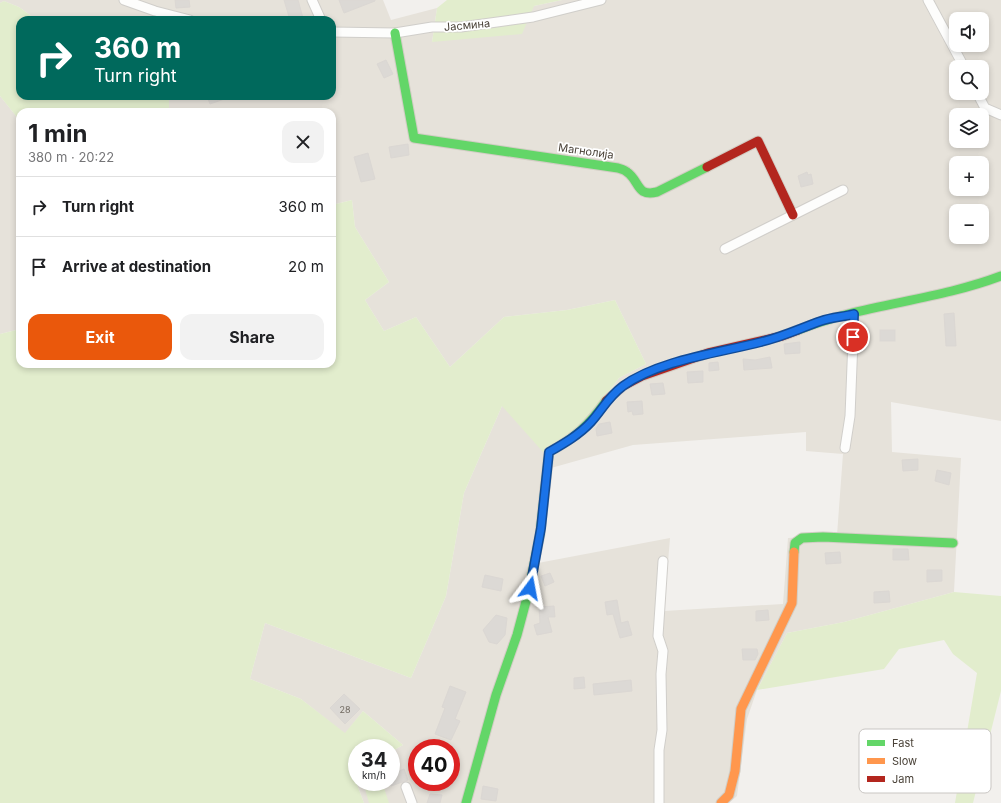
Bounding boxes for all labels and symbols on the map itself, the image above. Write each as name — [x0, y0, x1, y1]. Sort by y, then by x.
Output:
street label: Јасмина — [443, 16, 491, 34]
street label: Магнолија — [557, 140, 615, 162]
pin — [836, 320, 870, 354]
position arrow — [509, 567, 551, 609]
house number: 28 — [339, 704, 351, 715]
legend — [859, 729, 991, 793]
text: Fast — [892, 736, 914, 750]
speed limit sign: 40 — [408, 739, 460, 791]
text: Slow — [892, 754, 917, 768]
text: Jam — [892, 772, 914, 786]

